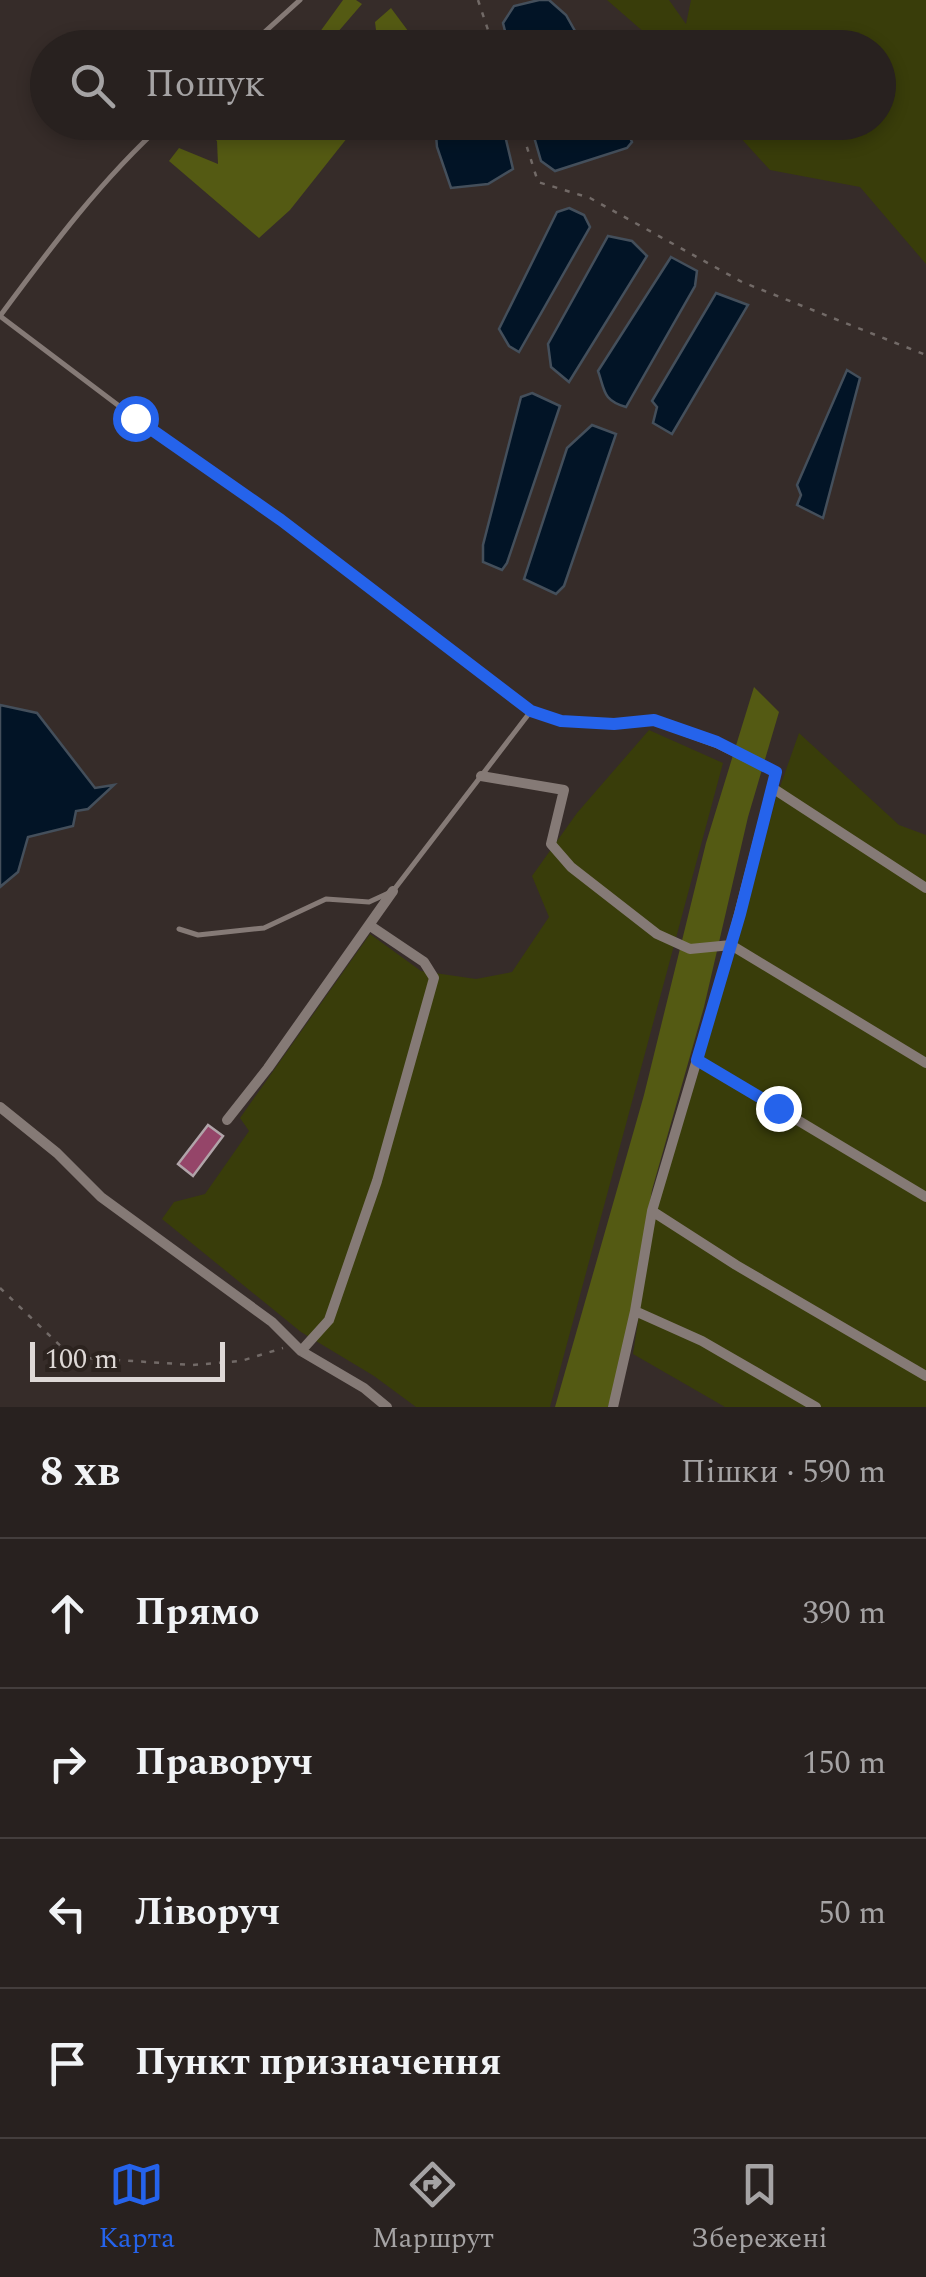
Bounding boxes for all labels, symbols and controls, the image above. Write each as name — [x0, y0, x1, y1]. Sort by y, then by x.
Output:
search box — [30, 30, 896, 140]
text: Пошук — [145, 56, 265, 114]
icon: search — [65, 58, 120, 113]
route start — [113, 396, 159, 442]
route end — [756, 1086, 802, 1132]
scale bar — [30, 1337, 225, 1382]
text: 100 m — [45, 1338, 118, 1381]
text: 8 хв — [40, 1441, 120, 1504]
text: Пішки · 590 m — [681, 1448, 886, 1497]
text: Прямо — [135, 1584, 260, 1642]
icon: ahead — [40, 1586, 95, 1641]
text: 390 m — [802, 1589, 886, 1638]
text: Праворуч — [135, 1734, 313, 1792]
icon: right — [40, 1736, 95, 1791]
text: 150 m — [802, 1739, 886, 1788]
text: Ліворуч — [135, 1884, 280, 1942]
icon: left — [40, 1886, 95, 1941]
text: 50 m — [818, 1889, 886, 1938]
text: Пункт призначення — [135, 2034, 501, 2092]
icon: arrive — [40, 2036, 95, 2091]
tab: Карта — [98, 2157, 175, 2260]
tab: Маршрут — [372, 2157, 494, 2260]
tab: Збережені — [691, 2157, 828, 2260]

